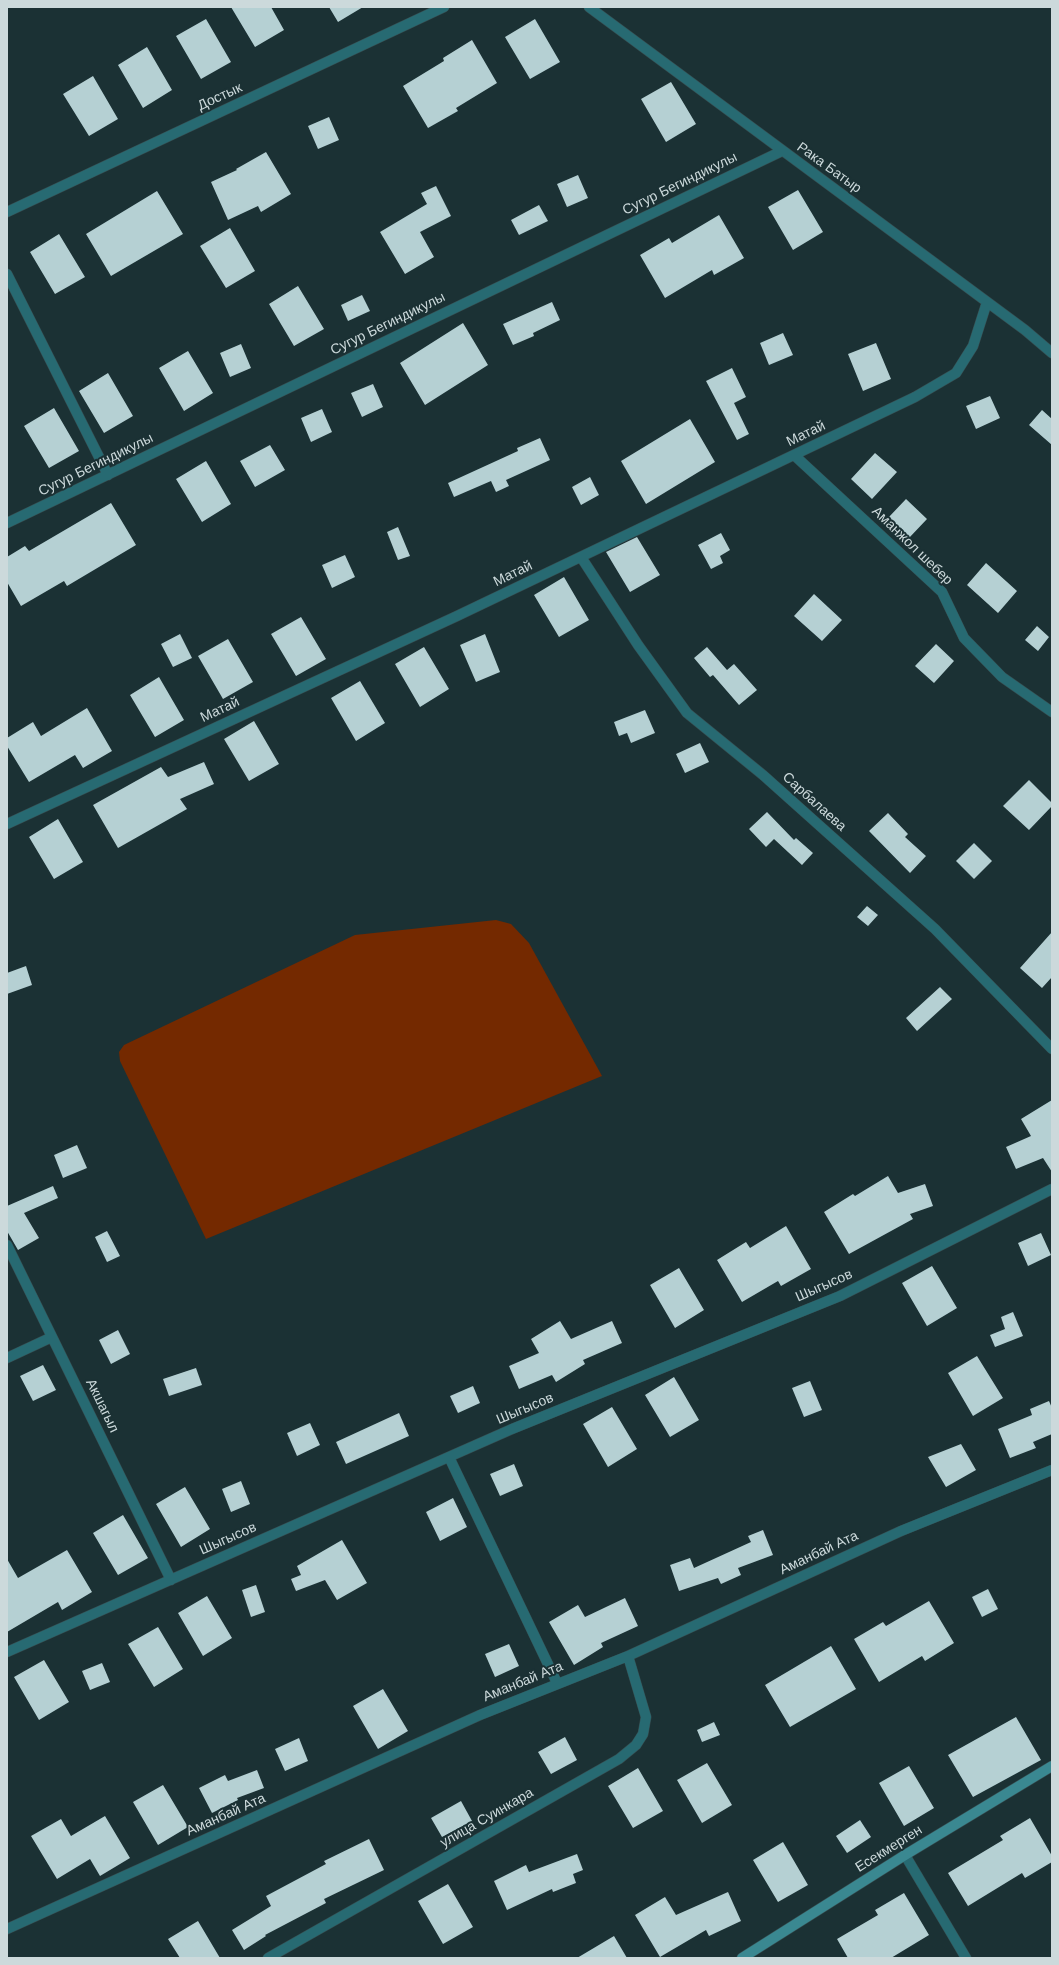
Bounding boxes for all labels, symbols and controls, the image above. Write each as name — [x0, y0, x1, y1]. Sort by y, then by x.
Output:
street label: Достык — [195, 79, 245, 115]
street label: Рака Батыр — [793, 139, 865, 197]
street label: Сугур Бегиндикулы — [620, 149, 740, 219]
street label: Сугур Бегиндикулы — [328, 289, 448, 359]
street label: Матай — [784, 417, 828, 451]
street label: Сугур Бегиндикулы — [36, 430, 156, 500]
street label: Аманжол шебер — [868, 503, 956, 589]
street label: Матай — [491, 557, 535, 591]
street label: Матай — [198, 694, 242, 726]
street label: Сарбалаева — [779, 769, 849, 835]
street label: Шыгысов — [793, 1266, 855, 1306]
street label: Акшагыл — [82, 1376, 122, 1436]
street label: Шыгысов — [494, 1389, 556, 1429]
street label: Шыгысов — [197, 1519, 259, 1559]
street label: Аманбай Ата — [777, 1527, 861, 1579]
street label: Аманбай Ата — [481, 1658, 565, 1706]
street label: улица Суинкара — [437, 1785, 537, 1851]
street label: Аманбай Ата — [184, 1790, 268, 1840]
street label: Eсекмерген — [852, 1822, 926, 1876]

